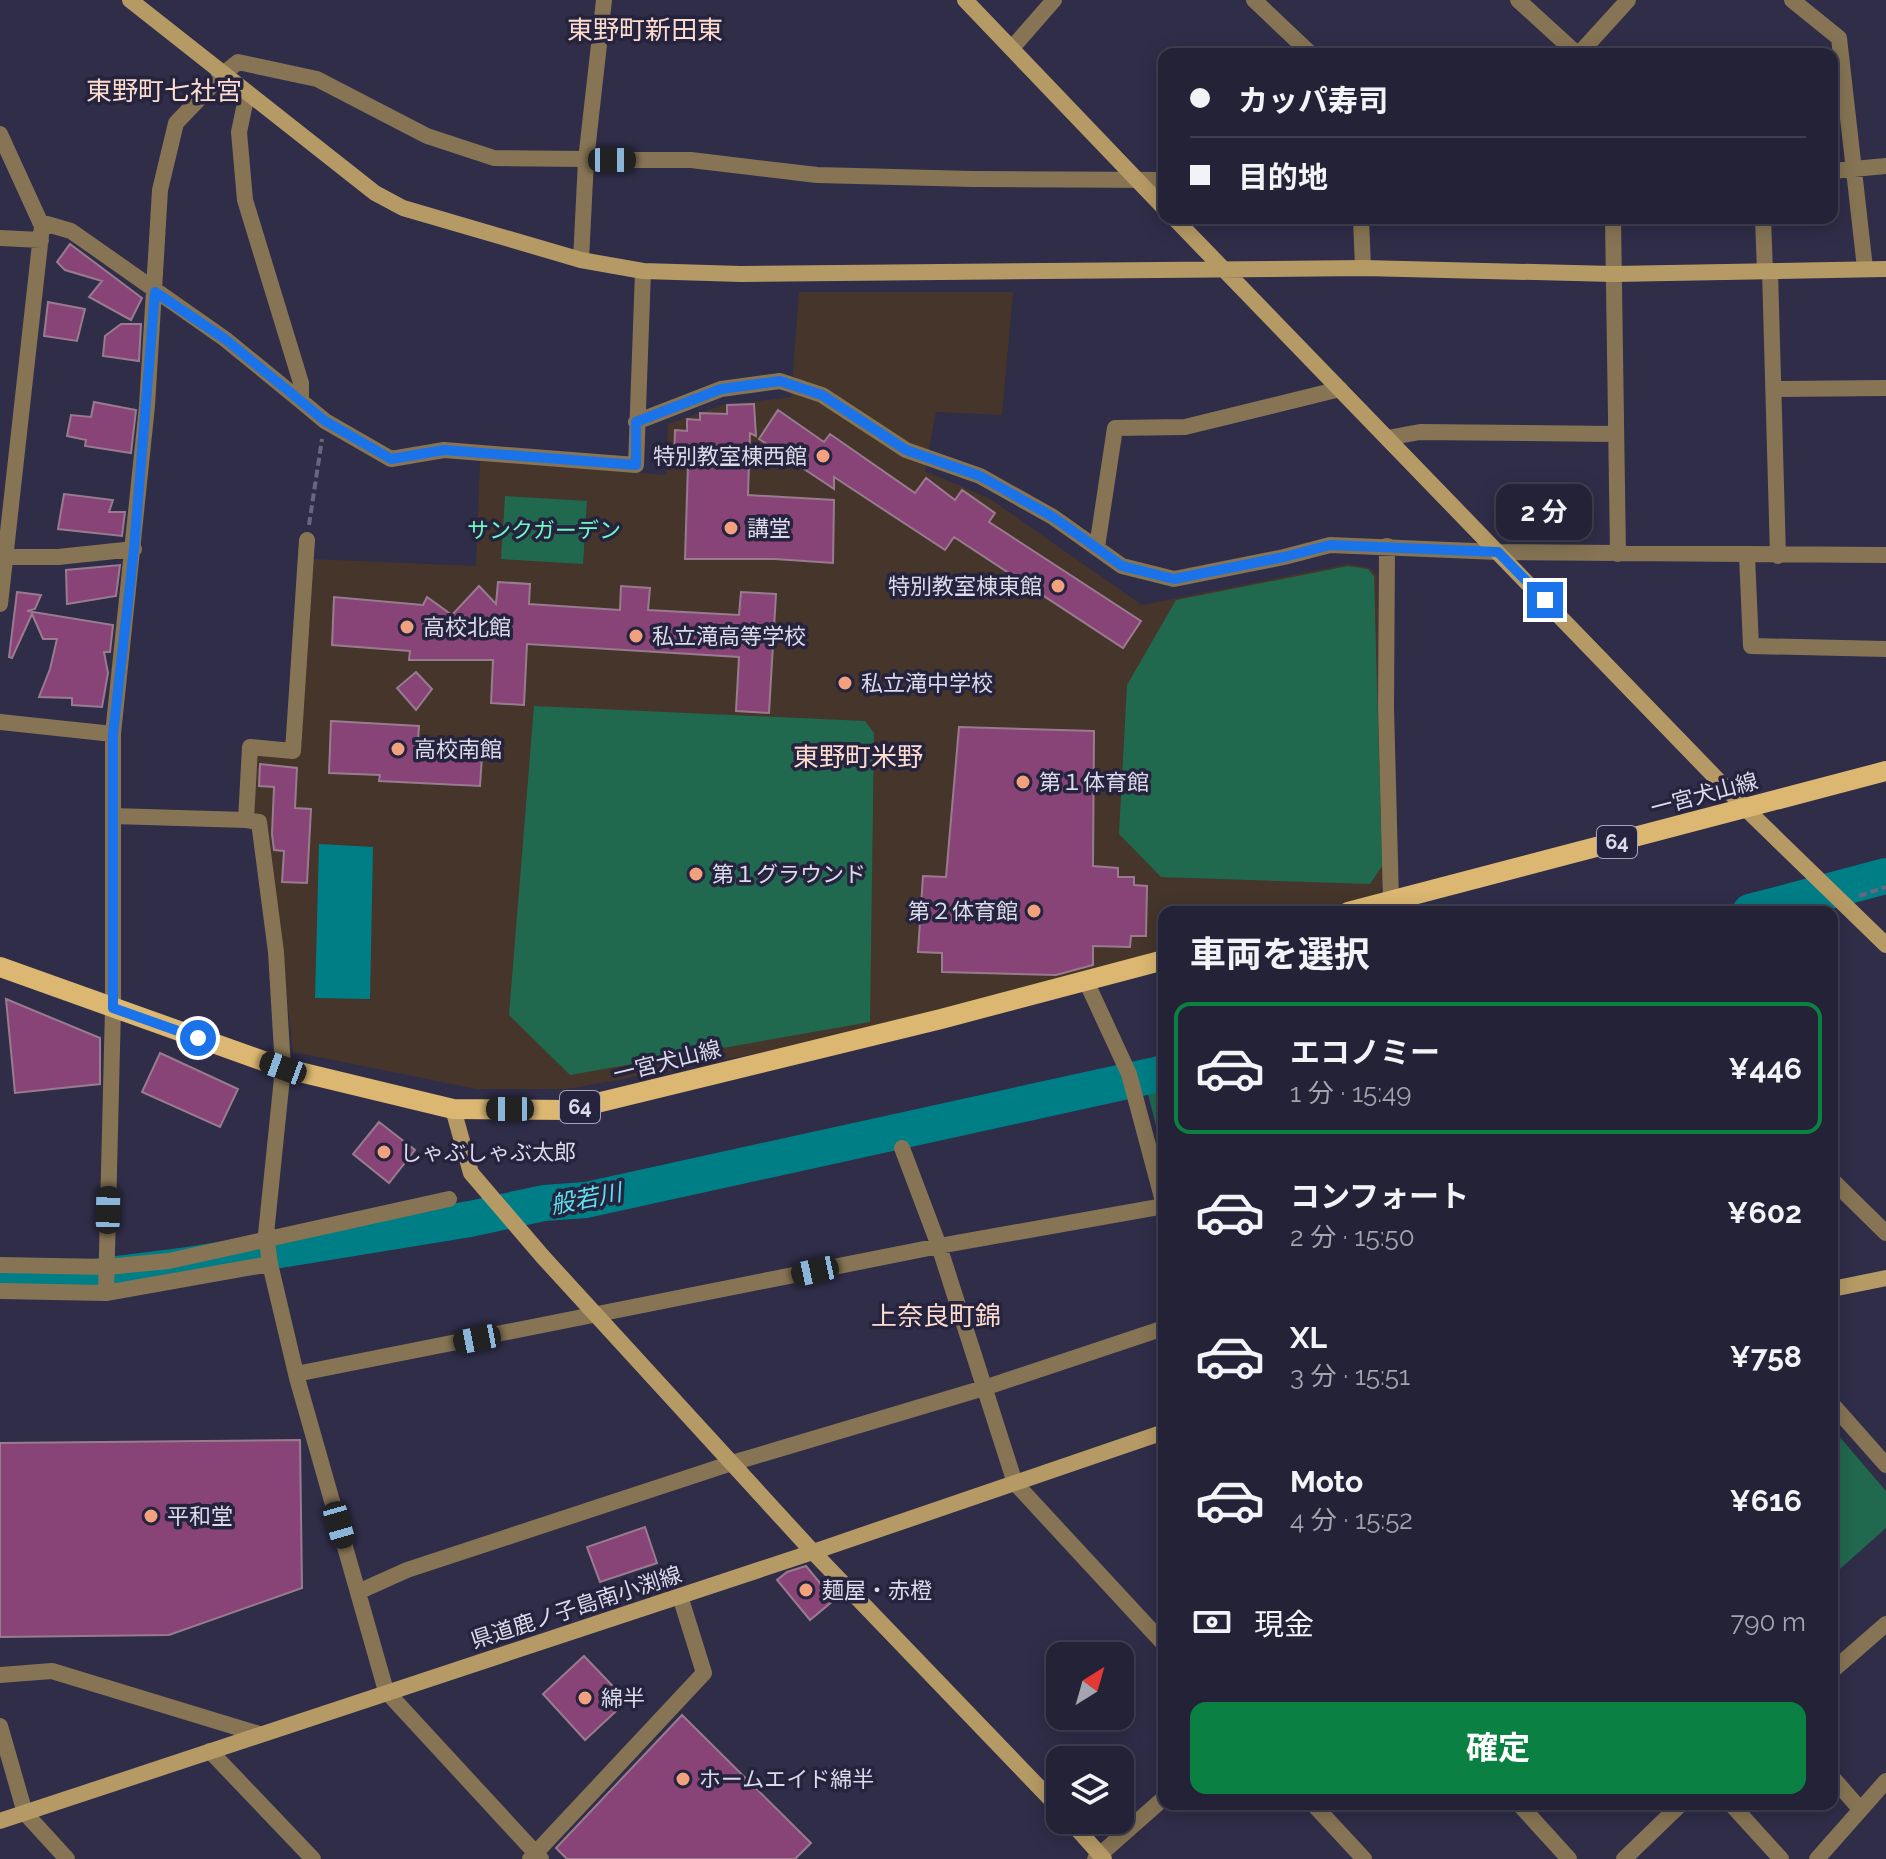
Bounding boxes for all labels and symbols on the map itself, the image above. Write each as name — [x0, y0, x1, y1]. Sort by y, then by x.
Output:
district label: 東野町新田東 — [567, 15, 723, 45]
district label: 東野町七社宮 — [86, 76, 242, 106]
car — [588, 148, 636, 172]
place label: 特別教室棟西館 — [653, 443, 807, 469]
marker: 特別教室棟西館 — [814, 447, 832, 465]
callout: 2 分 — [1497, 484, 1593, 540]
place label: 講堂 — [747, 515, 791, 541]
park label: サンクガーデン — [467, 517, 621, 543]
marker: 講堂 — [722, 519, 740, 537]
place label: 特別教室棟東館 — [888, 573, 1042, 599]
marker: 特別教室棟東館 — [1049, 577, 1067, 595]
route end — [1527, 582, 1563, 618]
place label: 高校北館 — [423, 614, 511, 640]
marker: 高校北館 — [398, 618, 416, 636]
place label: 私立滝高等学校 — [652, 623, 806, 649]
marker: 私立滝高等学校 — [627, 627, 645, 645]
place label: 私立滝中学校 — [861, 670, 993, 696]
marker: 私立滝中学校 — [836, 674, 854, 692]
place label: 高校南館 — [414, 736, 502, 762]
marker: 高校南館 — [389, 740, 407, 758]
district label: 東野町米野 — [793, 742, 923, 772]
street label: 一宮犬山線 — [1648, 767, 1760, 821]
place label: 第１体育館 — [1039, 769, 1149, 795]
marker: 第１体育館 — [1014, 773, 1032, 791]
road number: 64 — [1597, 826, 1637, 858]
place label: 第１グラウンド — [712, 861, 866, 887]
marker: 第１グラウンド — [687, 865, 705, 883]
place label: 第２体育館 — [908, 898, 1018, 924]
marker: 第２体育館 — [1025, 902, 1043, 920]
route start — [180, 1020, 216, 1056]
street label: 一宮犬山線 — [610, 1035, 724, 1087]
car — [256, 1049, 310, 1087]
road number: 64 — [560, 1091, 600, 1123]
car — [486, 1097, 534, 1121]
place label: しゃぶしゃぶ太郎 — [400, 1139, 576, 1165]
marker: しゃぶしゃぶ太郎 — [375, 1143, 393, 1161]
water label: 般若川 — [548, 1177, 627, 1220]
car — [96, 1186, 120, 1234]
car — [789, 1254, 841, 1288]
district label: 上奈良町錦 — [871, 1301, 1001, 1331]
car — [451, 1323, 503, 1355]
car — [321, 1499, 357, 1551]
place label: 平和堂 — [167, 1503, 233, 1529]
marker: 平和堂 — [142, 1507, 160, 1525]
street label: 県道鹿ノ子島南小渕線 — [467, 1561, 685, 1653]
place label: 麺屋・赤橙 — [822, 1577, 932, 1603]
marker: 麺屋・赤橙 — [797, 1581, 815, 1599]
north arrow — [1046, 1642, 1134, 1730]
place label: 綿半 — [601, 1685, 645, 1711]
marker: 綿半 — [576, 1689, 594, 1707]
place label: ホームエイド綿半 — [699, 1766, 874, 1792]
marker: ホームエイド綿半 — [674, 1770, 692, 1788]

